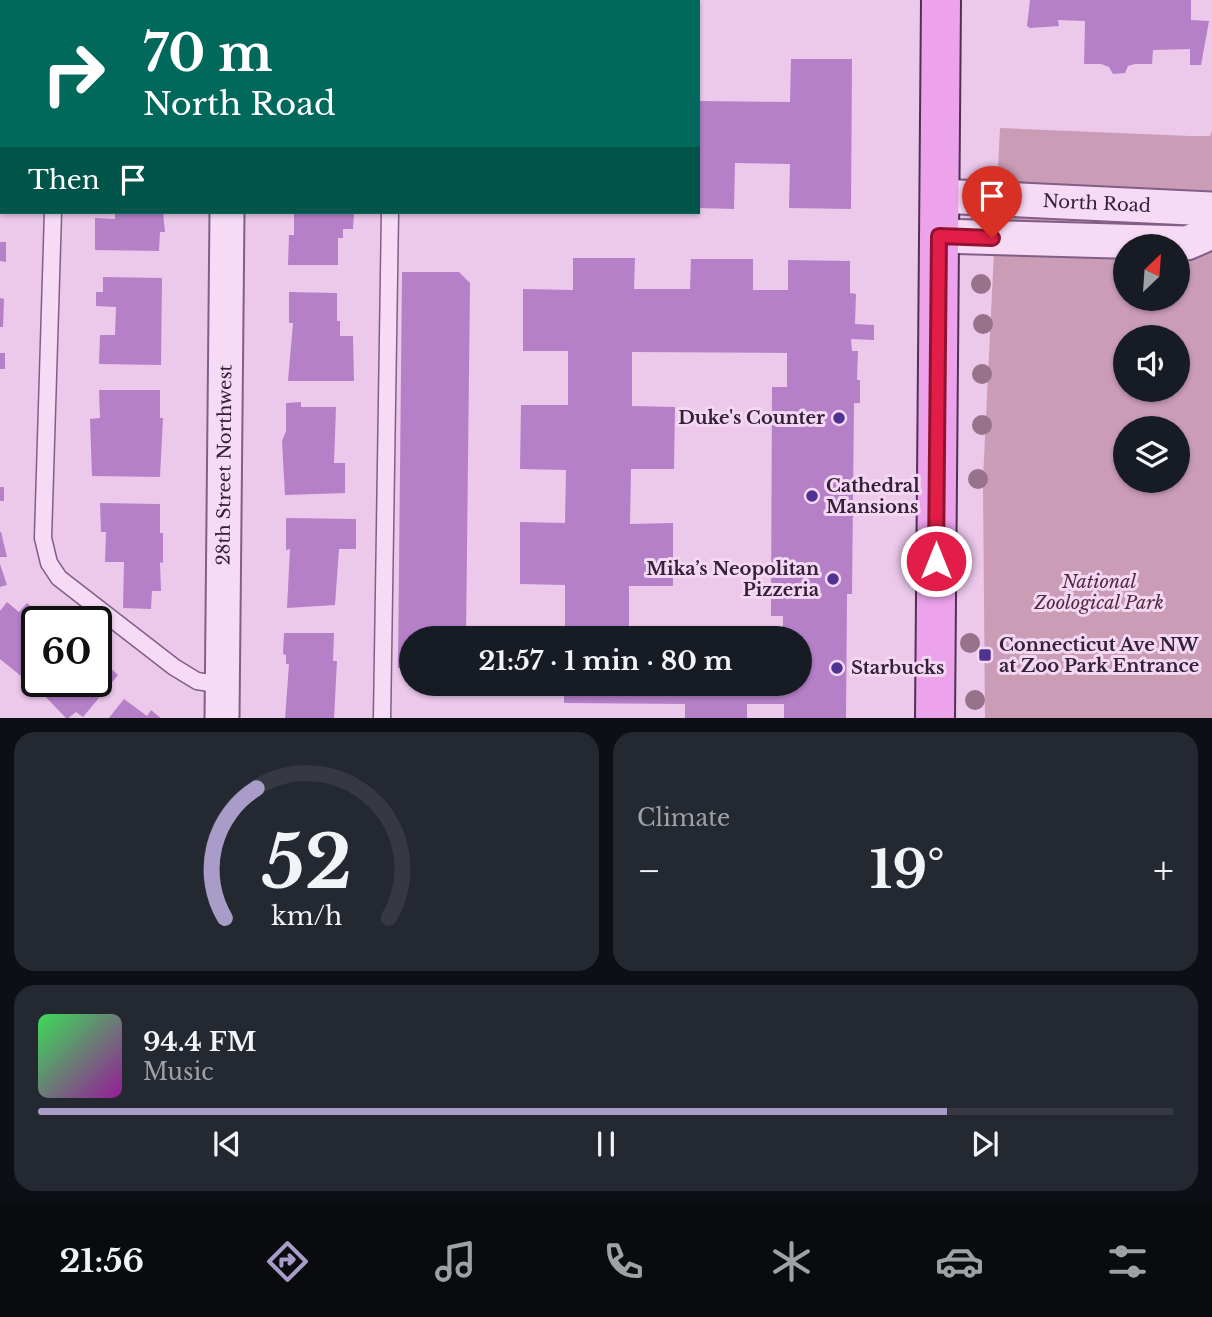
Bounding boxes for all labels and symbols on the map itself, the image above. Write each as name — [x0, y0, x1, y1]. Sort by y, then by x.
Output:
pin — [962, 166, 1022, 238]
street label: North Road — [1042, 190, 1151, 217]
north arrow — [1113, 234, 1190, 312]
street label: 28th Street Northwest — [213, 364, 236, 566]
place label: Duke's Counter — [678, 407, 825, 429]
marker: Duke's Counter — [831, 410, 847, 426]
place label: Cathedral Mansions — [826, 475, 920, 518]
marker: Cathedral Mansions — [804, 488, 820, 504]
position arrow — [899, 524, 973, 598]
place label: Mika’s Neopolitan Pizzeria — [646, 558, 820, 601]
marker: Mika’s Neopolitan Pizzeria — [825, 571, 841, 587]
park label: National Zoological Park — [1033, 571, 1164, 614]
speed limit sign: 60 — [21, 606, 112, 697]
place label: Connecticut Ave NW at Zoo Park Entrance — [999, 634, 1199, 677]
marker: Connecticut Ave NW at Zoo Park Entrance — [977, 647, 993, 663]
place label: Starbucks — [851, 657, 944, 679]
marker: Starbucks — [829, 660, 845, 676]

